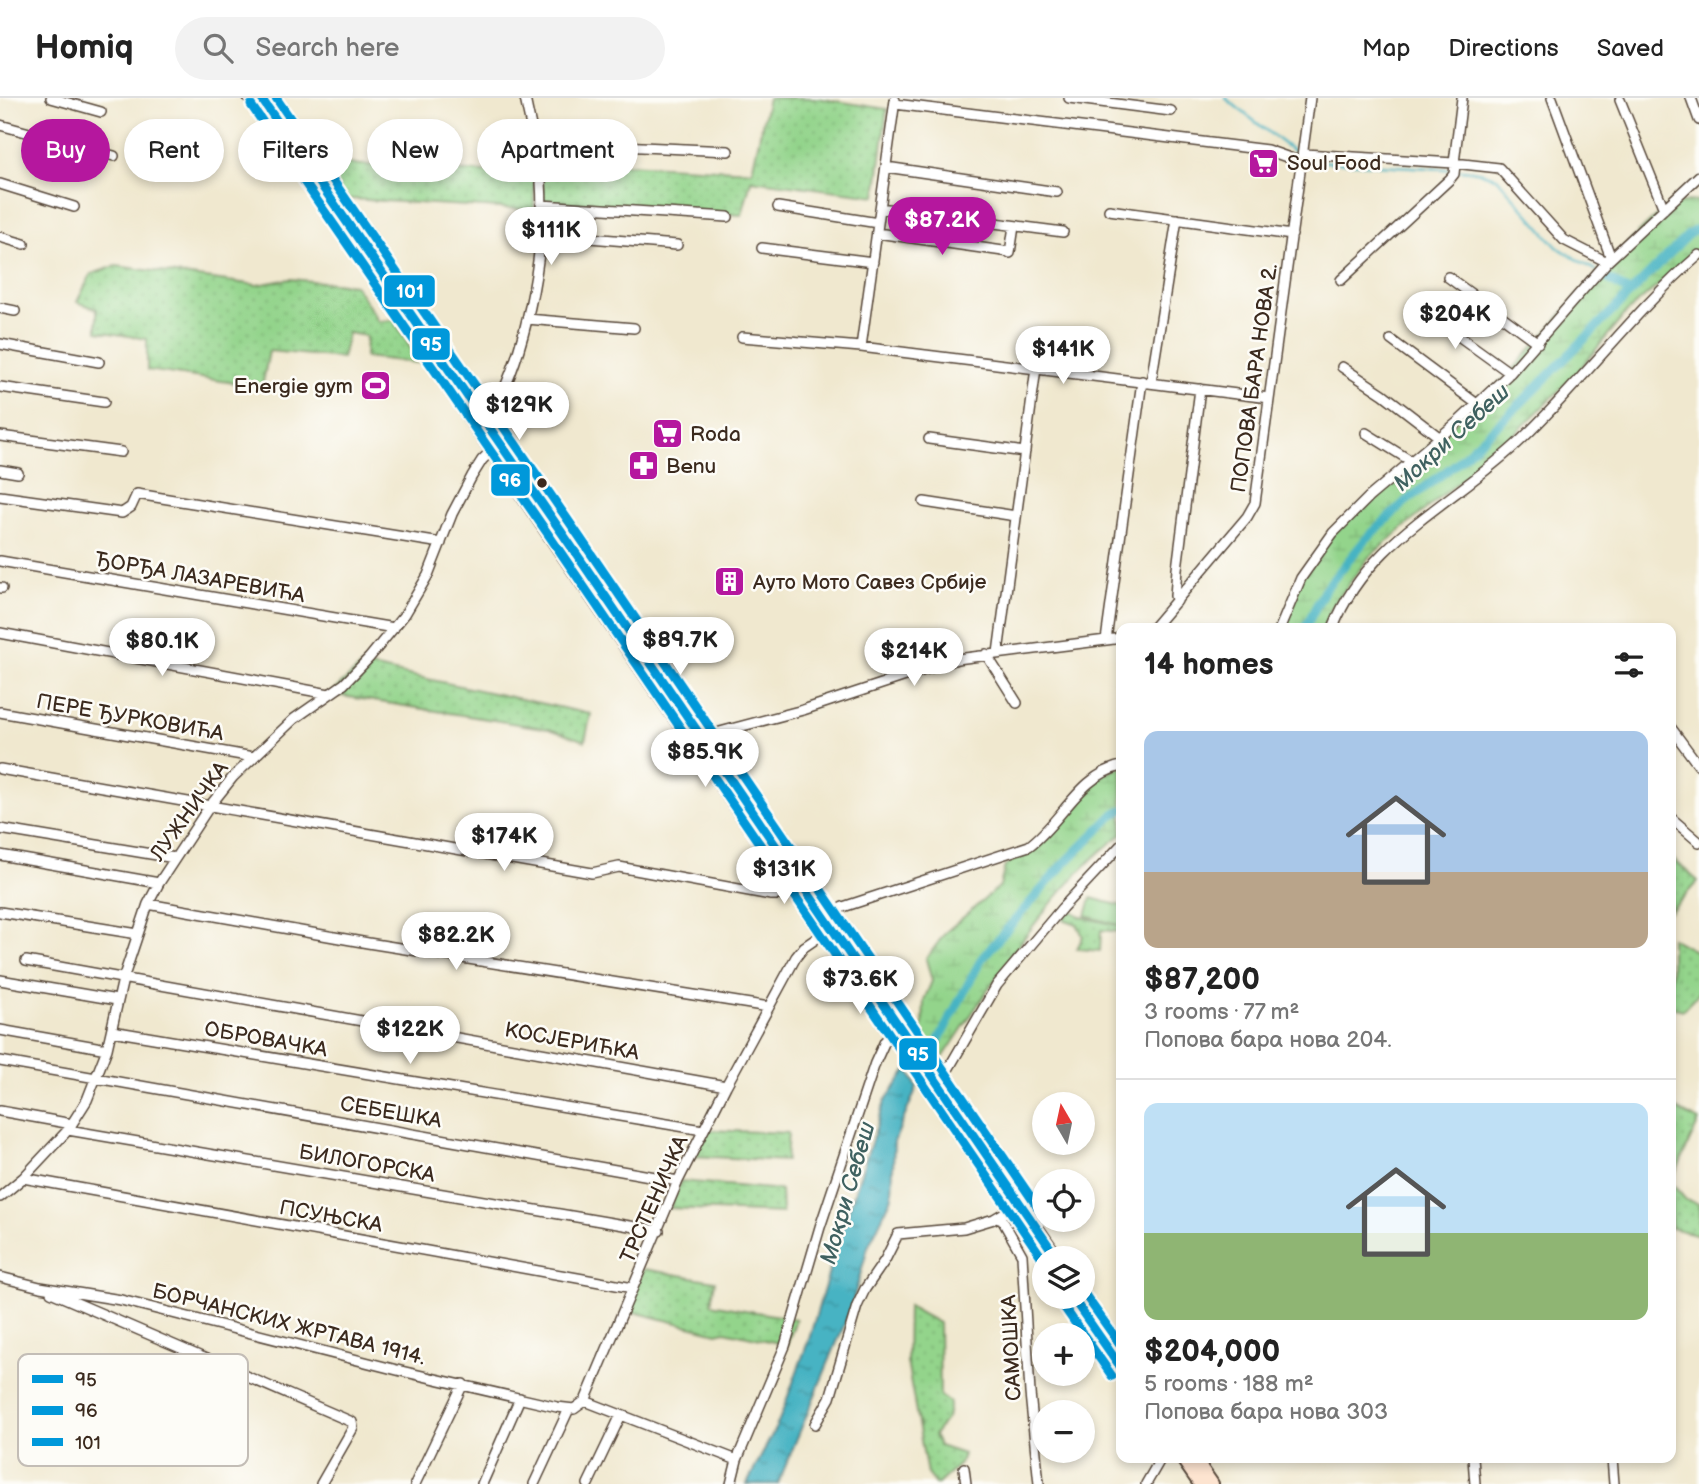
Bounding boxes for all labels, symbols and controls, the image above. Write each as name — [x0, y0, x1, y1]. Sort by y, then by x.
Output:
search box — [175, 17, 665, 80]
text: Homiq — [35, 28, 133, 68]
icon: search — [199, 29, 237, 67]
text: Search here — [255, 33, 400, 64]
text: Map — [1362, 34, 1410, 63]
text: Directions — [1448, 34, 1559, 63]
text: Saved — [1597, 34, 1664, 63]
chip: Buy — [21, 119, 110, 182]
chip: Rent — [124, 119, 224, 182]
chip: Filters — [238, 119, 353, 182]
chip: New — [367, 119, 463, 182]
chip: Apartment — [477, 119, 638, 182]
supermarket icon: Soul Food — [1247, 146, 1281, 180]
place label: Soul Food — [1287, 151, 1381, 176]
pin: $87.2K — [885, 198, 999, 257]
text: $87.2K — [904, 206, 980, 234]
pin: $111K — [502, 208, 600, 267]
text: $111K — [521, 216, 581, 244]
street label: ПОПОВА БАРА НОВА 2. — [1226, 262, 1283, 494]
line badge: 101 — [383, 274, 436, 308]
text: 101 — [396, 281, 424, 304]
pin: $204K — [1406, 292, 1504, 351]
text: $204K — [1419, 300, 1491, 328]
line badge: 95 — [411, 327, 451, 361]
pin: $141K — [1014, 327, 1112, 386]
text: 95 — [420, 334, 442, 357]
text: $141K — [1031, 335, 1095, 363]
sports icon: Energie gym — [359, 369, 393, 403]
place label: Energie gym — [234, 374, 353, 399]
water label: Мокри Себеш — [1388, 378, 1516, 497]
pin: $129K — [470, 382, 568, 442]
text: $129K — [485, 391, 553, 419]
supermarket icon: Roda — [650, 417, 684, 451]
place label: Roda — [690, 422, 741, 447]
pharmacy icon: Benu — [626, 449, 660, 483]
place label: Benu — [666, 454, 716, 479]
line badge: 96 — [490, 463, 531, 497]
text: 96 — [499, 470, 521, 493]
unlabelled marker — [535, 476, 549, 490]
street label: ЂОРЂА ЛАЗАРЕВИЋА — [93, 547, 307, 608]
building icon: Ауто Мото Савез Србије — [713, 565, 747, 599]
place label: Ауто Мото Савез Србије — [752, 570, 987, 595]
pin: $80.1K — [105, 618, 219, 678]
pin: $89.7K — [623, 618, 737, 677]
text: $89.7K — [642, 626, 718, 654]
text: $80.1K — [125, 627, 199, 655]
pin: $214K — [865, 628, 963, 688]
text: $214K — [880, 637, 948, 665]
icon: filters — [1610, 646, 1648, 684]
text: 14 homes — [1144, 647, 1273, 683]
street label: ПЕРЕ ЂУРКОВИЋА — [34, 689, 226, 746]
pin: $85.9K — [648, 730, 762, 789]
text: $85.9K — [667, 738, 743, 766]
street label: ЛУЖНИЧКА — [144, 756, 234, 867]
icon: home — [1333, 777, 1459, 903]
pin: $174K — [455, 814, 553, 873]
text: $174K — [471, 822, 537, 850]
pin: $131K — [735, 846, 833, 906]
text: $131K — [752, 855, 816, 883]
pin: $82.2K — [399, 912, 513, 972]
text: $82.2K — [417, 921, 495, 949]
pin: $73.6K — [803, 956, 917, 1016]
text: $87,200 — [1144, 962, 1260, 998]
text: $73.6K — [822, 965, 898, 993]
text: 3 rooms · 77 m² — [1144, 998, 1300, 1026]
pin: $122K — [361, 1006, 459, 1066]
text: $122K — [376, 1015, 444, 1043]
street label: ОБРОВАЧКА — [203, 1016, 330, 1063]
street label: КОСЈЕРИЋКА — [503, 1017, 641, 1066]
text: Попова бара нова 204. — [1144, 1026, 1392, 1054]
line badge: 95 — [898, 1037, 938, 1071]
text: 95 — [907, 1044, 929, 1067]
street label: СЕБЕШКА — [338, 1091, 444, 1134]
north arrow — [1032, 1092, 1096, 1155]
map controls — [1032, 1092, 1095, 1463]
water label: Мокри Себеш — [814, 1118, 882, 1268]
street label: ТРСТЕНИЧКА — [615, 1131, 694, 1267]
street label: БИЛОГОРСКА — [297, 1139, 437, 1188]
icon: home — [1333, 1149, 1459, 1275]
button: locate — [1032, 1169, 1095, 1232]
street label: ПСУЊСКА — [277, 1195, 385, 1238]
button: layers — [1032, 1246, 1095, 1309]
street label: БОРЧАНСКИХ ЖРТАВА 1914. — [150, 1278, 428, 1371]
street label: САМОШКА — [996, 1294, 1027, 1402]
button: + — [1032, 1323, 1095, 1386]
text: $204,000 — [1144, 1334, 1280, 1370]
legend — [18, 1354, 248, 1466]
text: 95 — [75, 1369, 97, 1392]
text: 5 rooms · 188 m² — [1144, 1370, 1314, 1398]
text: Попова бара нова 303 — [1144, 1398, 1388, 1426]
text: 96 — [75, 1400, 98, 1423]
button: − — [1032, 1400, 1095, 1463]
text: 101 — [75, 1432, 101, 1455]

